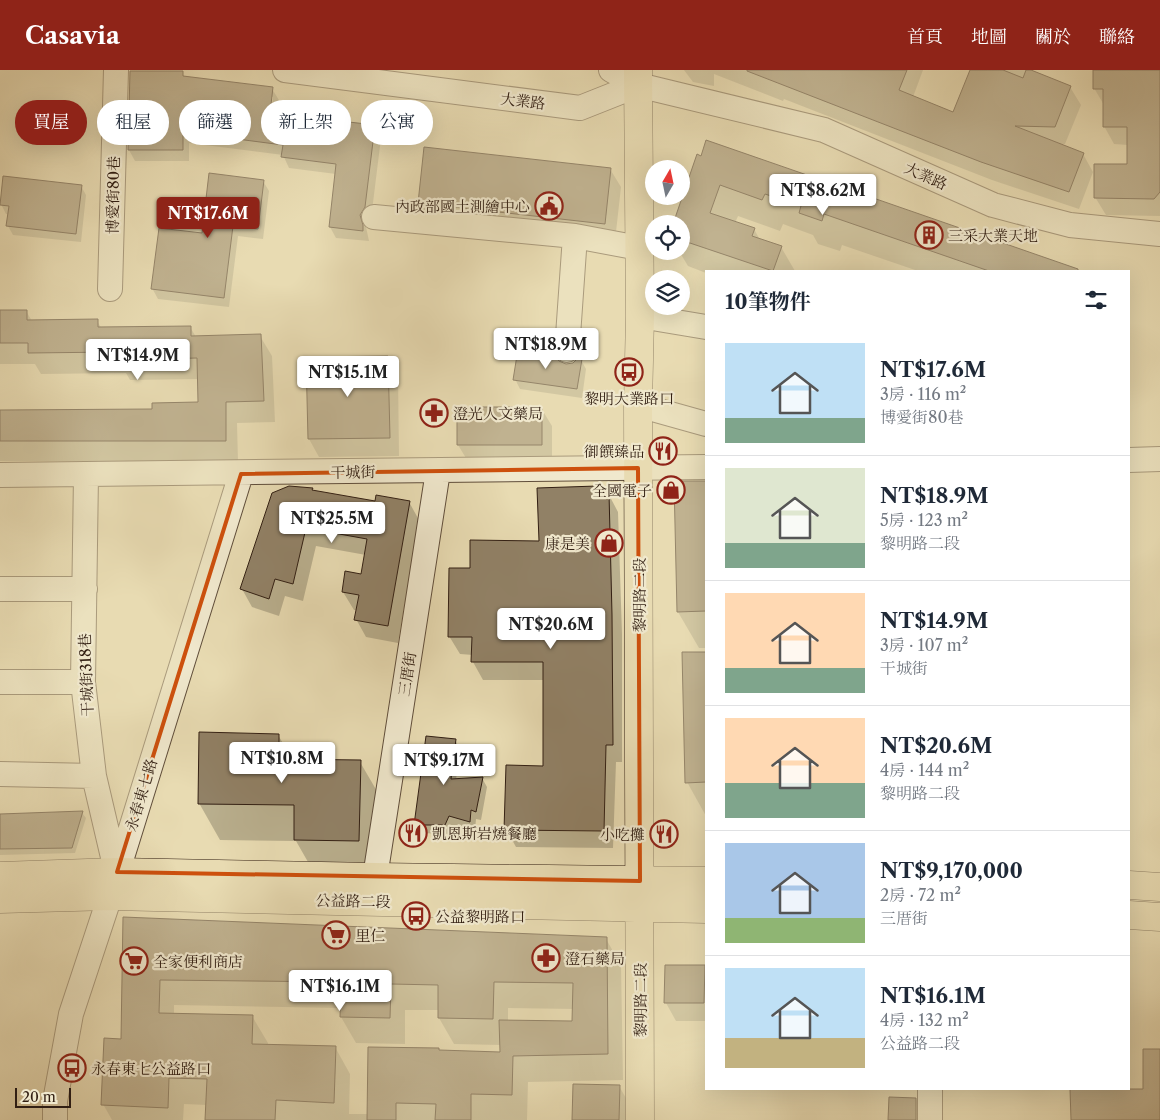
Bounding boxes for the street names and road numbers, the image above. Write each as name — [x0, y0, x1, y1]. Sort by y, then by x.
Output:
street label: 大業路 — [500, 89, 546, 113]
street label: 博愛街80巷 — [103, 156, 123, 234]
street label: 大業路 — [902, 158, 950, 194]
street label: 干城街 — [330, 462, 376, 482]
street label: 黎明路二段 — [630, 557, 649, 633]
street label: 干城街318巷 — [75, 633, 97, 717]
street label: 三厝街 — [394, 650, 420, 698]
street label: 永春東七路 — [121, 756, 161, 834]
street label: 公益路二段 — [315, 891, 391, 911]
street label: 黎明路二段 — [631, 962, 650, 1038]

